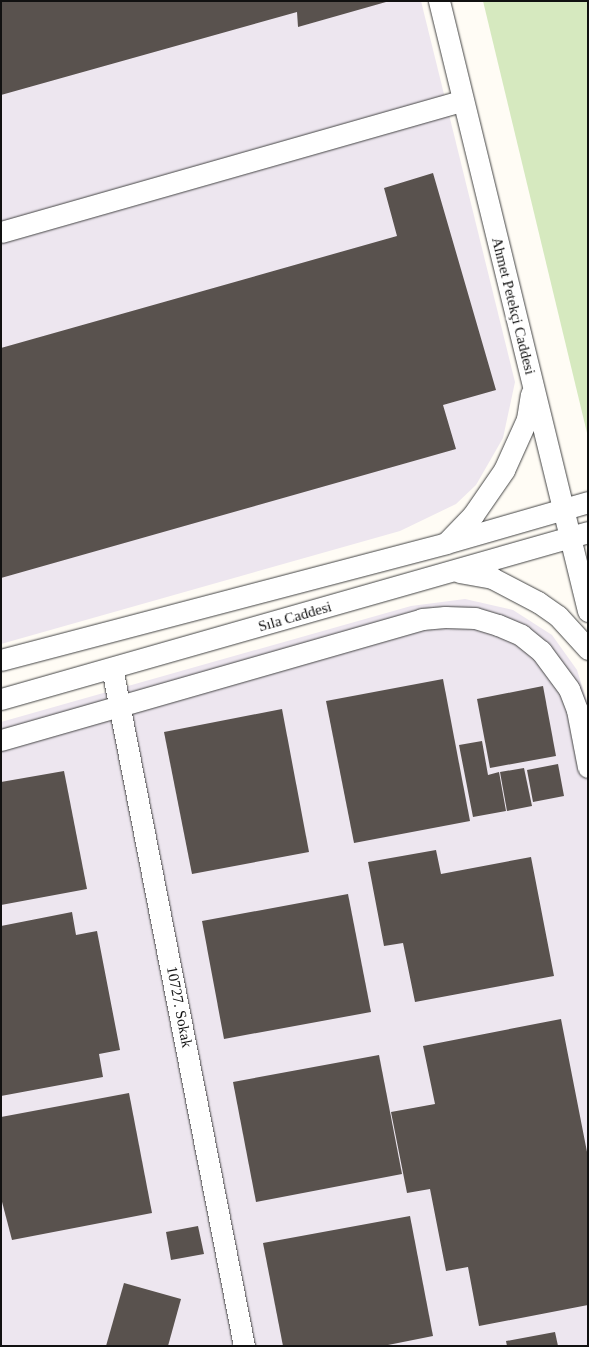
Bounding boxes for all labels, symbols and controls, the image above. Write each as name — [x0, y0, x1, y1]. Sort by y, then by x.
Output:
street label: Ahmet Petekçi Caddesi — [487, 236, 539, 376]
street label: Sıla Caddesi — [256, 598, 334, 636]
street label: 10727. Sokak — [162, 965, 196, 1049]

